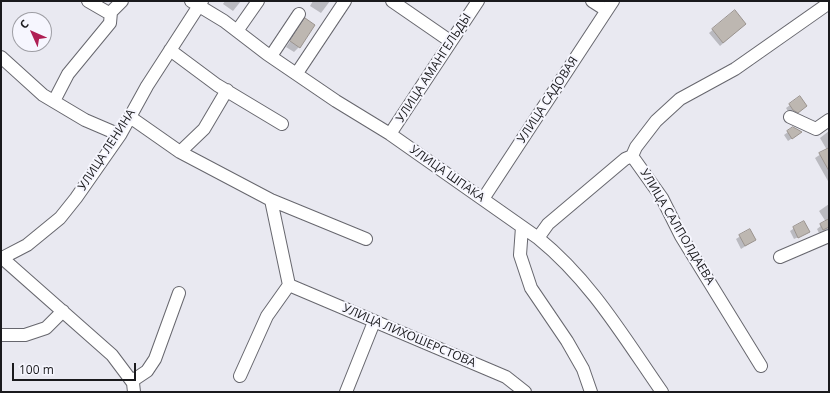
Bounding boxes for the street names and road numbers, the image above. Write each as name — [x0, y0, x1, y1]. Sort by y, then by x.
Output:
street label: УЛИЦА АМАНГЕЛЬДЫ — [393, 11, 475, 125]
street label: УЛИЦА САДОВАЯ — [515, 54, 581, 146]
street label: УЛИЦА ЛЕНИНА — [75, 107, 139, 193]
street label: УЛИЦА ШПАКА — [407, 143, 487, 205]
street label: УЛИЦА САЛПОЛДАЕВА — [637, 167, 717, 287]
street label: УЛИЦА ЛИХОШЕРСТОВА — [340, 301, 478, 371]

